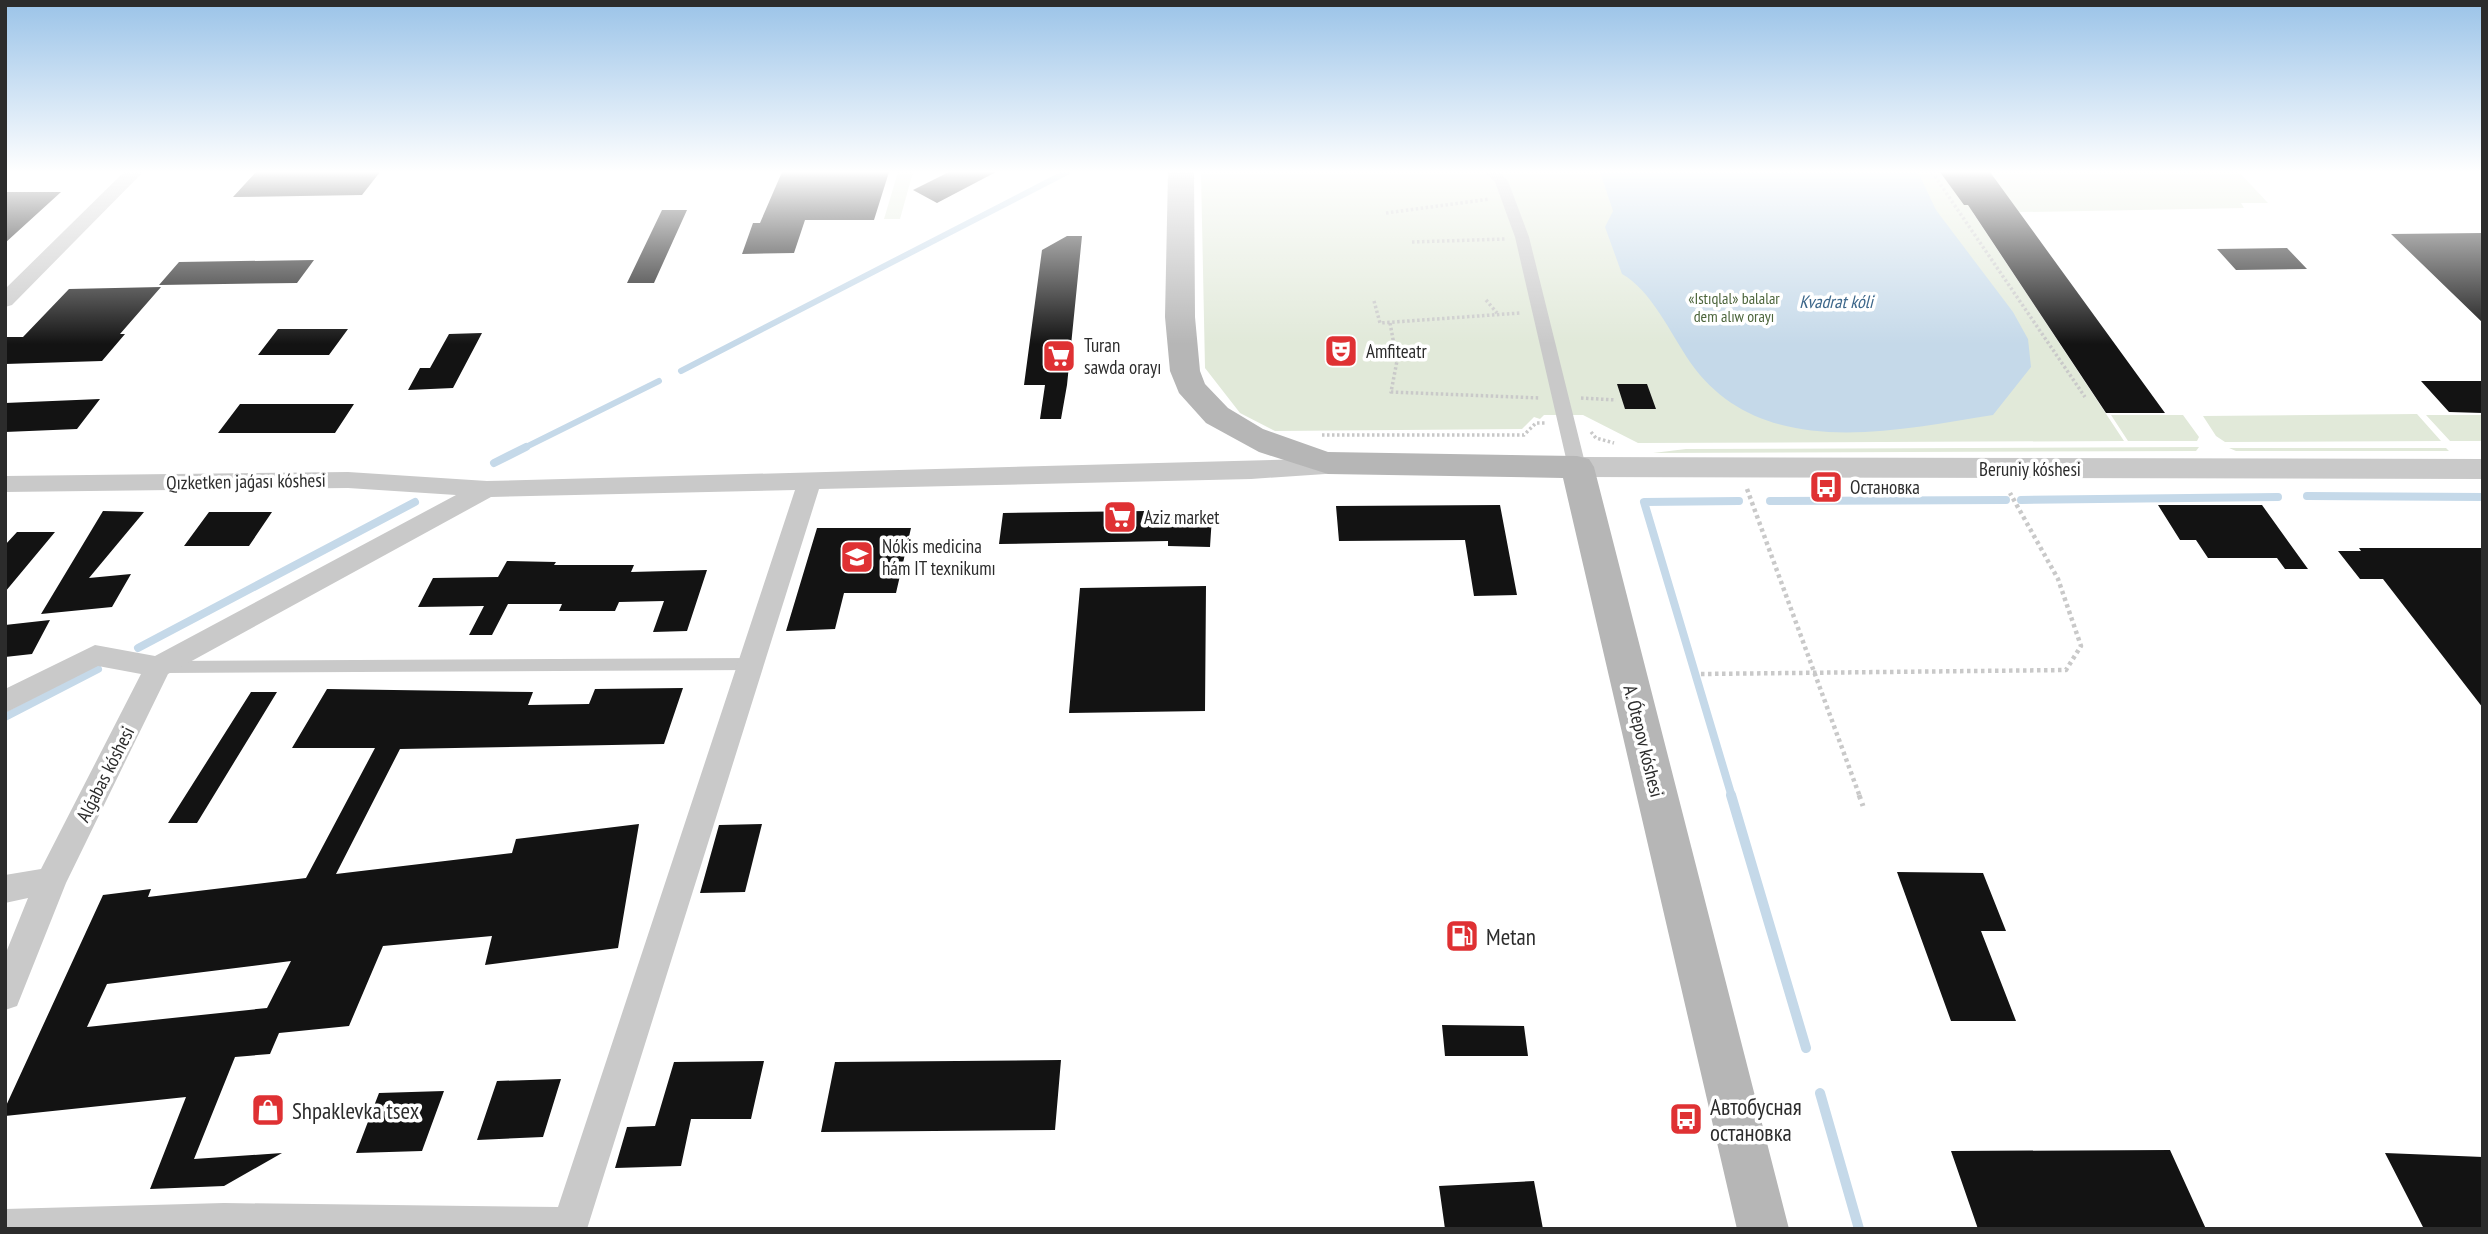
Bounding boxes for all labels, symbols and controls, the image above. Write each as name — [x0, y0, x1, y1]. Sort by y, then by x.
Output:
park label: «Istıqlal» balalar dem alıw orayı — [1688, 288, 1780, 326]
water label: Kvadrat kóli — [1799, 290, 1875, 313]
theatre icon: Amfiteatr — [1322, 332, 1360, 370]
place label: Turan sawda orayı — [1084, 333, 1161, 379]
supermarket icon: Turan sawda orayı — [1040, 337, 1078, 375]
place label: Amfiteatr — [1366, 339, 1427, 363]
street label: Beruniy kóshesi — [1979, 457, 2081, 481]
street label: Qızketken jaǵası kóshesi — [166, 468, 326, 494]
bus stop icon: Остановка — [1807, 468, 1845, 506]
place label: Остановка — [1850, 475, 1920, 499]
supermarket icon: Aziz market — [1101, 498, 1139, 536]
place label: Aziz market — [1144, 505, 1220, 529]
place label: Nókis medicina hám IT texnikumı — [882, 534, 996, 580]
school or university icon: Nókis medicina hám IT texnikumı — [838, 538, 876, 576]
street label: A. Ótepov kóshesi — [1618, 683, 1670, 799]
street label: Alǵabas kóshesi — [71, 722, 139, 826]
fuel station icon: Metan — [1443, 917, 1481, 955]
place label: Metan — [1486, 922, 1536, 951]
shop icon: Shpaklevka tsex — [249, 1091, 287, 1129]
place label: Автобусная остановка — [1710, 1092, 1802, 1147]
place label: Shpaklevka tsex — [292, 1096, 420, 1125]
bus stop icon: Автобусная остановка — [1667, 1100, 1705, 1138]

